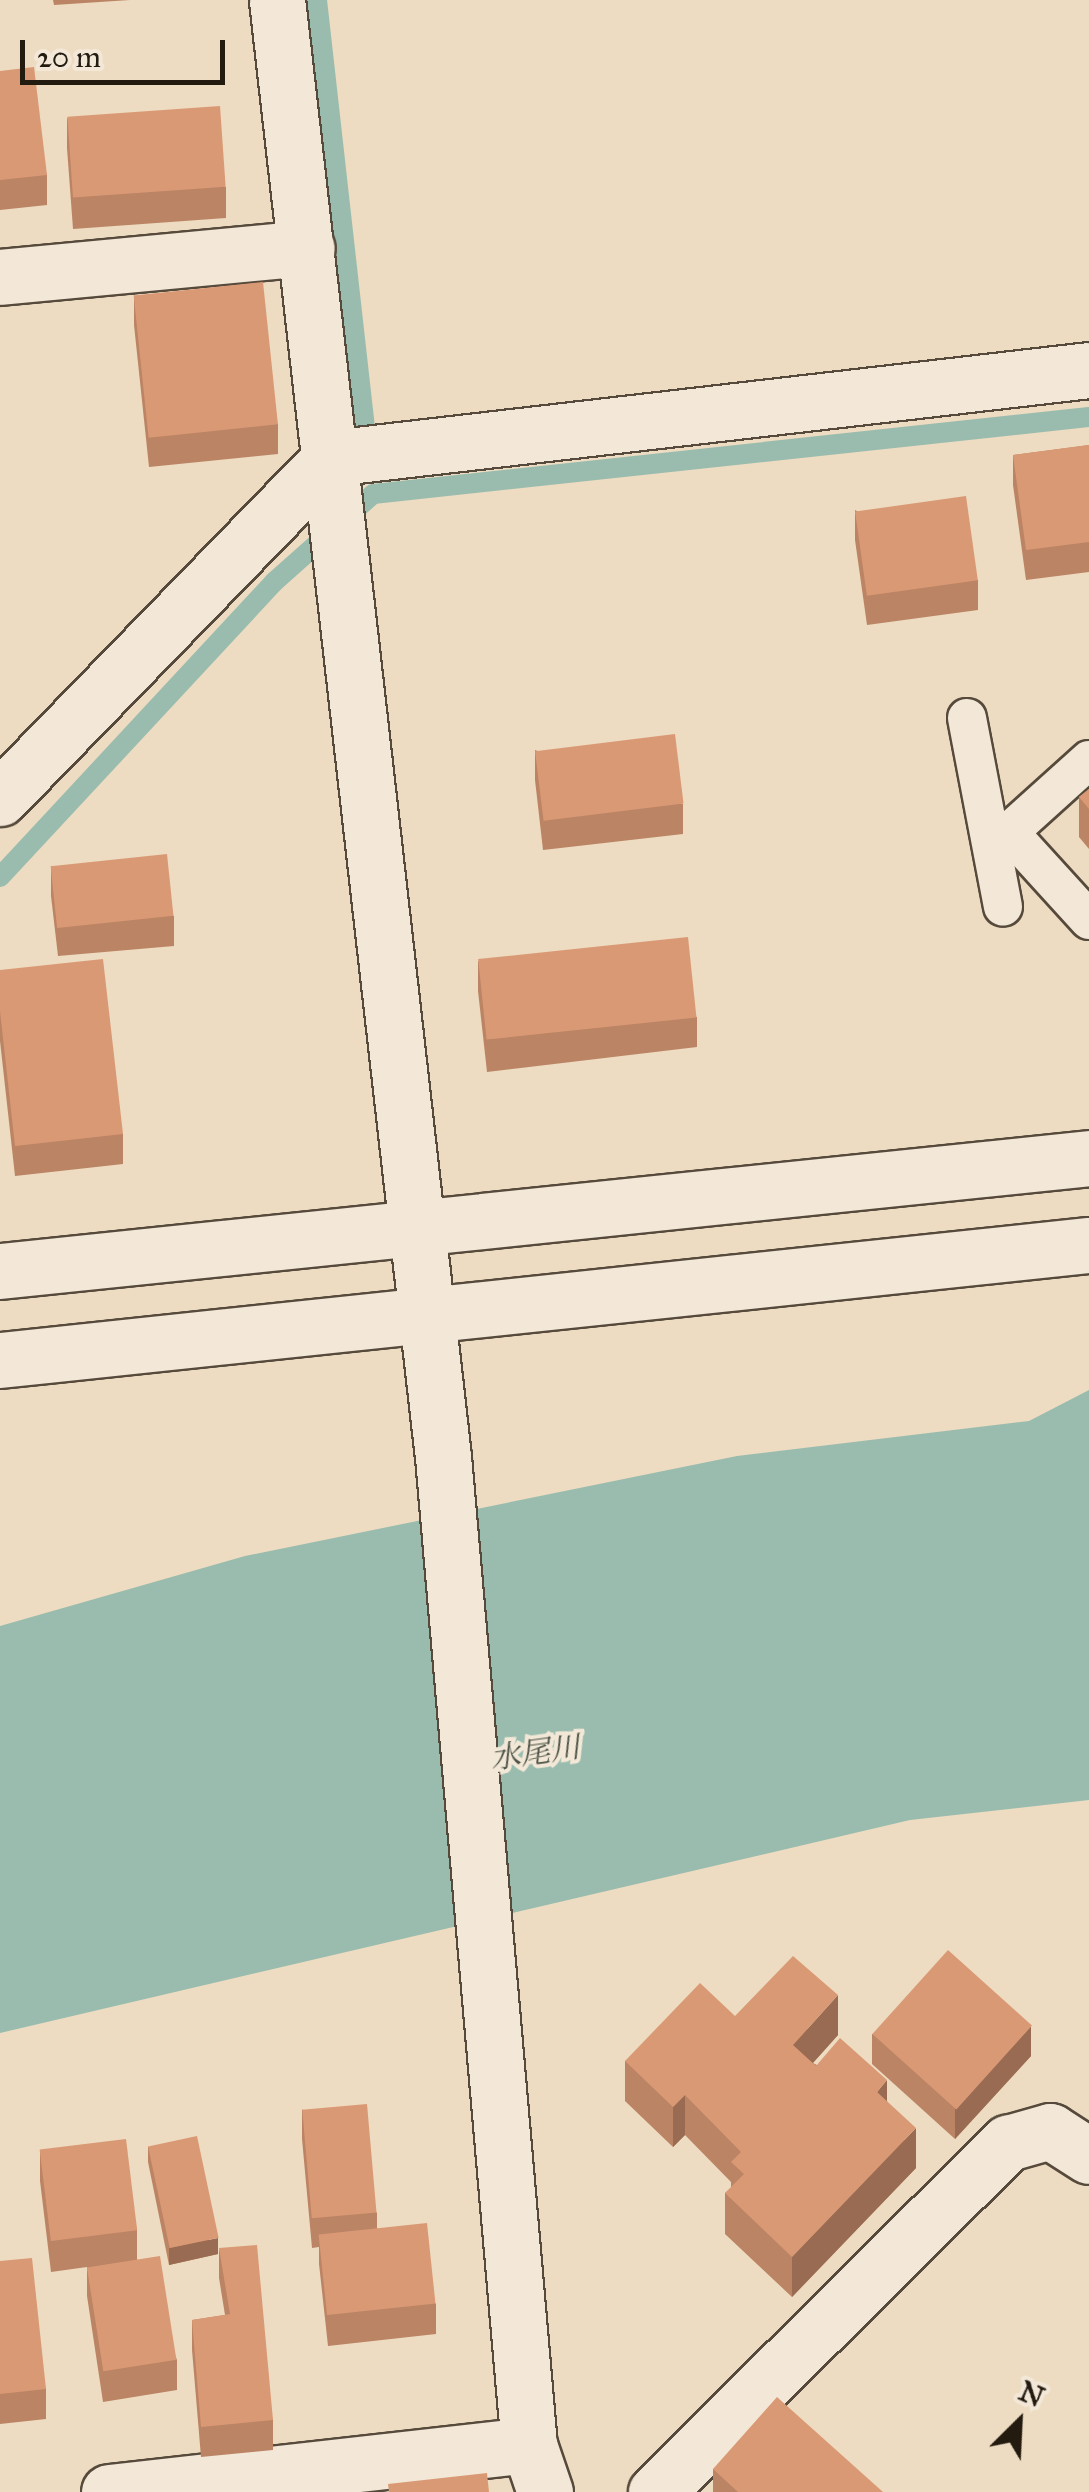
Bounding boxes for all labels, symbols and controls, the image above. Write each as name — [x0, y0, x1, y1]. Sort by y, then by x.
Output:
scale bar — [25, 20, 230, 82]
text: 20 m — [37, 39, 101, 75]
water label: 水尾川 — [488, 1729, 582, 1777]
north arrow — [969, 2372, 1069, 2472]
text: N — [1013, 2373, 1049, 2415]

